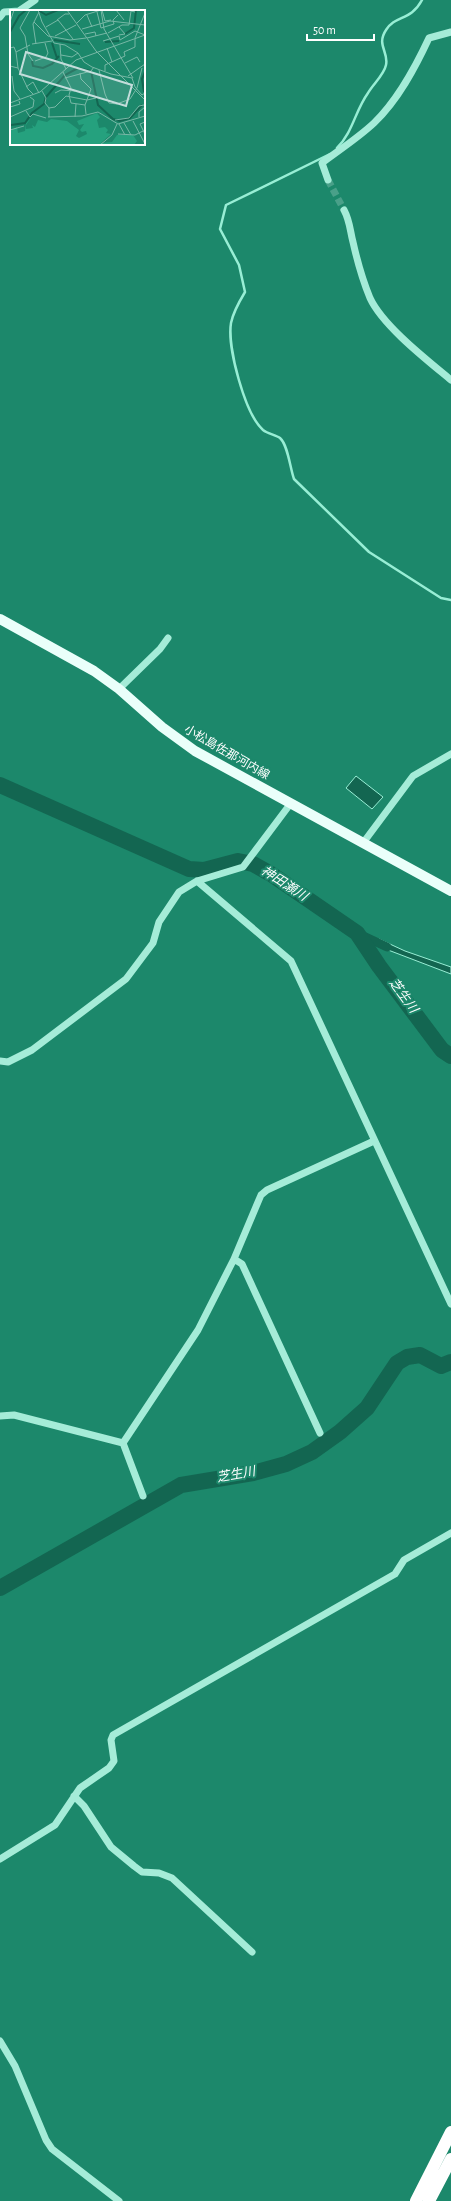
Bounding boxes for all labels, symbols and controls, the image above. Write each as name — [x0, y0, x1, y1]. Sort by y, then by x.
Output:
inset map — [10, 10, 145, 145]
scale bar — [307, 16, 374, 42]
text: 50 m — [313, 24, 336, 36]
street label: 小松島佐那河内線 — [182, 722, 272, 781]
water label: 神田瀬川 — [259, 864, 312, 905]
water label: 芝生川 — [386, 976, 422, 1017]
water label: 芝生川 — [215, 1464, 258, 1485]

